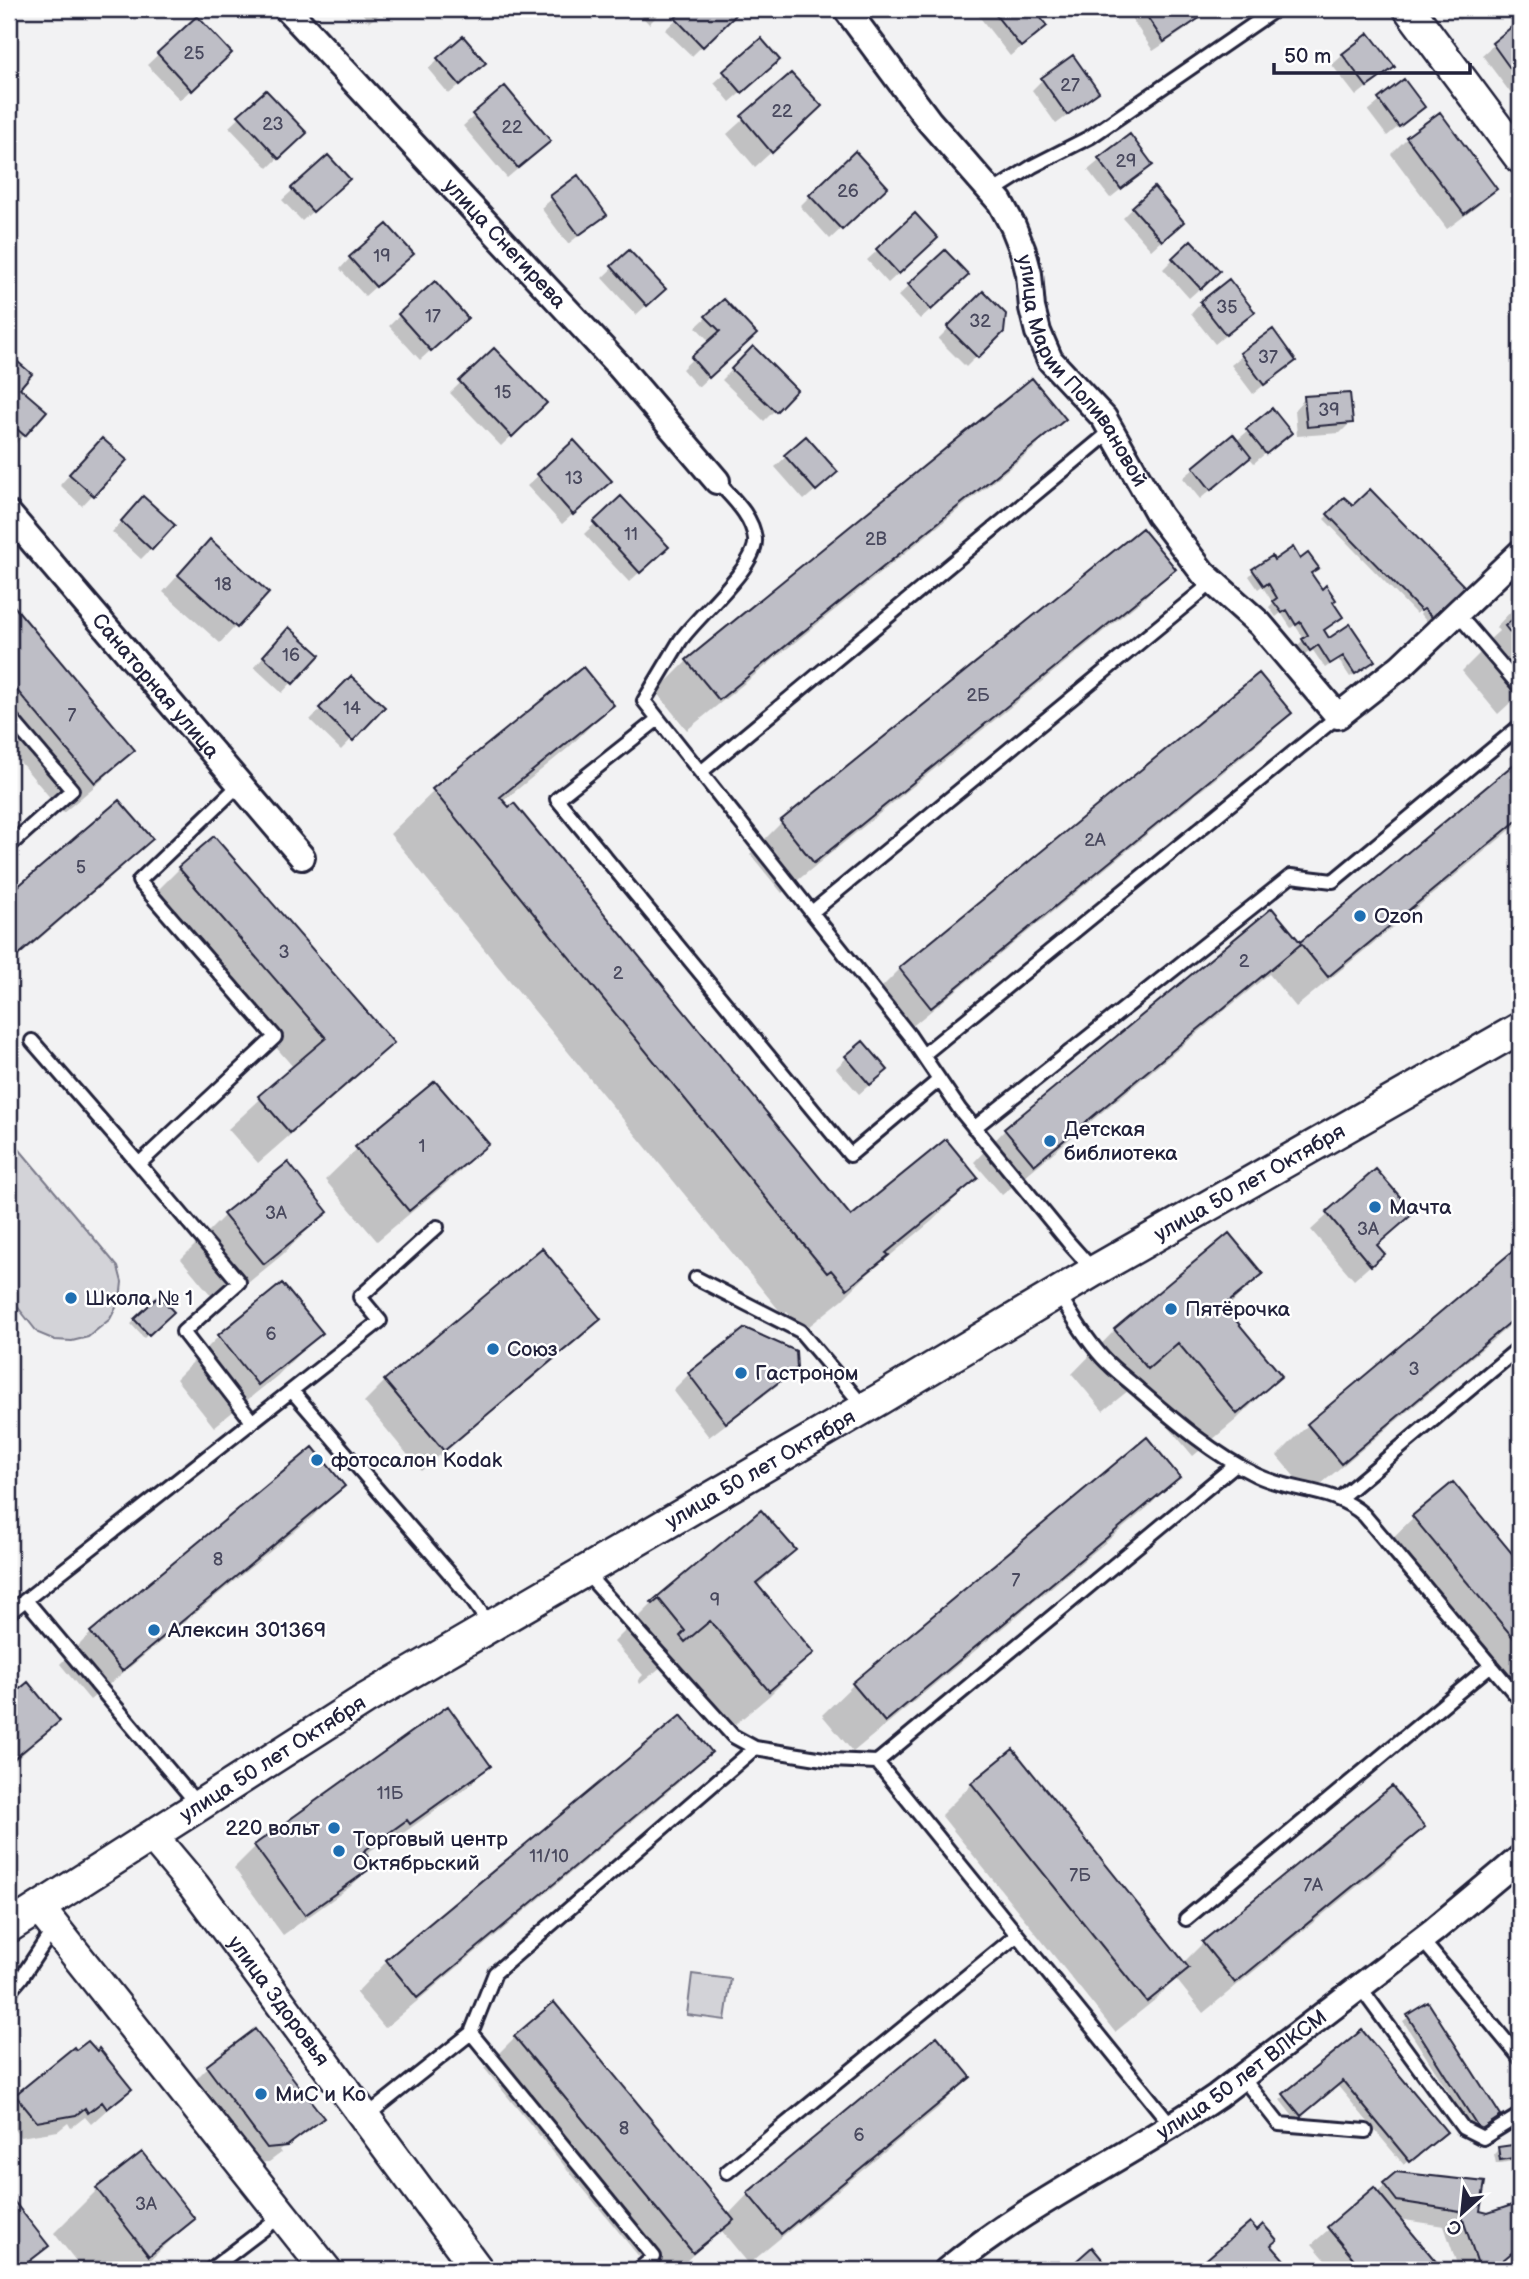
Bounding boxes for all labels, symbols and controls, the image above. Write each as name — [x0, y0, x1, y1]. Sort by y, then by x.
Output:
scale bar — [1274, 32, 1470, 76]
house number: 25 — [184, 43, 204, 64]
text: 50 m — [1284, 44, 1331, 69]
house number: 27 — [1060, 75, 1080, 96]
house number: 22 — [771, 101, 793, 122]
house number: 23 — [262, 114, 284, 135]
house number: 22 — [501, 117, 523, 138]
house number: 29 — [1115, 151, 1137, 172]
street label: улица Снегирева — [438, 173, 572, 314]
house number: 26 — [837, 181, 859, 202]
house number: 19 — [373, 246, 391, 267]
street label: улица Марии Поливановой — [1012, 252, 1153, 491]
house number: 35 — [1216, 297, 1238, 318]
house number: 17 — [425, 306, 441, 327]
house number: 32 — [969, 311, 991, 332]
house number: 37 — [1258, 347, 1278, 368]
house number: 15 — [494, 382, 512, 403]
house number: 39 — [1318, 400, 1340, 421]
house number: 13 — [565, 468, 583, 489]
house number: 11 — [624, 524, 638, 545]
house number: 2В — [865, 529, 887, 550]
house number: 18 — [214, 574, 232, 595]
street label: Санаторная улица — [87, 608, 225, 764]
house number: 16 — [282, 645, 300, 666]
house number: 2Б — [966, 685, 990, 706]
house number: 14 — [343, 698, 361, 719]
house number: 7 — [68, 705, 77, 726]
house number: 2А — [1084, 830, 1106, 851]
house number: 5 — [76, 857, 86, 878]
place label: Ozon — [1374, 904, 1423, 929]
marker: Ozon — [1352, 908, 1368, 924]
house number: 3 — [278, 942, 290, 963]
house number: 2 — [1239, 951, 1250, 972]
house number: 2 — [613, 963, 624, 984]
place label: Детская библиотека — [1064, 1117, 1178, 1166]
street label: улица 50 лет Октября — [1150, 1118, 1349, 1247]
marker: Детская библиотека — [1042, 1133, 1058, 1149]
house number: 1 — [419, 1136, 425, 1157]
place label: Мачта — [1389, 1195, 1452, 1220]
marker: Мачта — [1367, 1199, 1383, 1215]
house number: 3А — [265, 1203, 287, 1224]
house number: 3А — [1357, 1219, 1379, 1240]
place label: Школа № 1 — [85, 1286, 193, 1311]
marker: Школа № 1 — [63, 1290, 79, 1306]
place label: Пятёрочка — [1185, 1297, 1291, 1322]
marker: Пятёрочка — [1163, 1301, 1179, 1317]
house number: 6 — [266, 1324, 277, 1345]
place label: Союз — [507, 1337, 558, 1362]
marker: Союз — [485, 1341, 501, 1357]
house number: 3 — [1408, 1359, 1420, 1380]
place label: Гастроном — [755, 1361, 859, 1386]
marker: Гастроном — [733, 1365, 749, 1381]
street label: улица 50 лет Октября — [661, 1404, 860, 1534]
place label: фотосалон Kodak — [331, 1448, 503, 1473]
marker: фотосалон Kodak — [309, 1452, 325, 1468]
house number: 8 — [213, 1549, 223, 1570]
house number: 7 — [1012, 1570, 1021, 1591]
house number: 9 — [710, 1590, 720, 1611]
place label: Алексин 301369 — [167, 1618, 326, 1643]
marker: Алексин 301369 — [146, 1622, 162, 1638]
street label: улица 50 лет Октября — [175, 1690, 370, 1827]
house number: 11Б — [377, 1783, 404, 1804]
place label: 220 вольт — [225, 1816, 320, 1841]
marker: 220 вольт — [326, 1820, 342, 1836]
place label: Торговый центр Октябрьский — [353, 1827, 508, 1876]
marker: Торговый центр Октябрьский — [331, 1843, 347, 1859]
house number: 11/10 — [529, 1846, 569, 1867]
house number: 7Б — [1069, 1865, 1091, 1886]
house number: 7А — [1303, 1875, 1323, 1896]
street label: улица Здоровья — [222, 1931, 335, 2071]
street label: улица 50 лет ВЛКСМ — [1152, 2004, 1332, 2144]
place label: МиС и Ко — [275, 2082, 366, 2107]
marker: МиС и Ко — [253, 2086, 269, 2102]
house number: 8 — [619, 2118, 629, 2139]
house number: 6 — [854, 2125, 865, 2146]
north arrow — [1428, 2178, 1498, 2248]
house number: 3А — [135, 2194, 157, 2215]
text: С — [1444, 2214, 1466, 2240]

